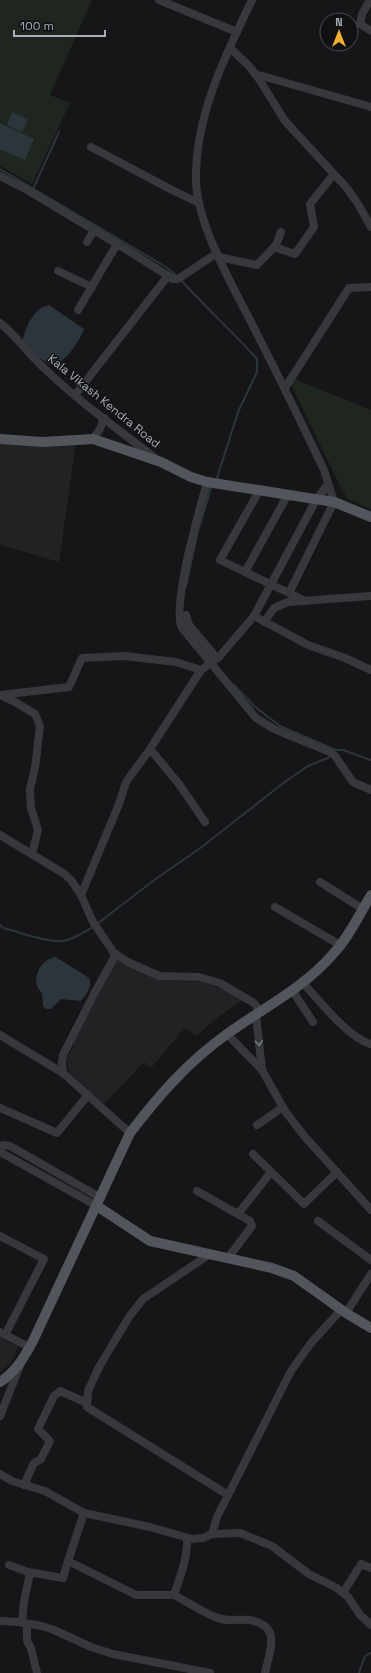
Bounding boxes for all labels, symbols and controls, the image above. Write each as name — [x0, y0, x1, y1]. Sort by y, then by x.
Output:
scale bar — [14, 12, 105, 38]
north arrow — [319, 12, 359, 52]
text: N — [335, 15, 343, 29]
text: 100 m — [20, 18, 54, 34]
street label: Kala Vikash Kendra Road — [44, 351, 164, 451]
one-way arrow — [255, 1040, 264, 1046]

